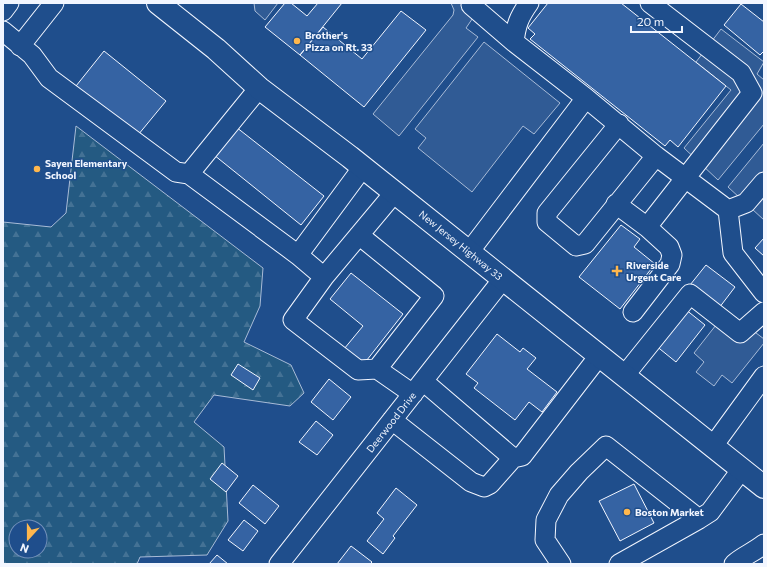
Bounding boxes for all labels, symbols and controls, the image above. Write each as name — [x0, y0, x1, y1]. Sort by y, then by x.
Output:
scale bar — [631, 8, 682, 34]
text: 20 m — [637, 14, 664, 28]
place label: Brother's Pizza on Rt. 33 — [305, 29, 373, 53]
marker: Brother's Pizza on Rt. 33 — [292, 36, 302, 46]
place label: Sayen Elementary School — [45, 157, 128, 181]
marker: Sayen Elementary School — [32, 164, 42, 174]
street label: New Jersey Highway 33 — [417, 208, 505, 283]
place label: Riverside Urgent Care — [626, 259, 681, 283]
marker: Riverside Urgent Care — [611, 265, 623, 277]
street label: Deerwood Drive — [364, 389, 418, 455]
place label: Boston Market — [635, 506, 704, 518]
marker: Boston Market — [622, 507, 632, 517]
north arrow — [8, 519, 48, 559]
text: N — [18, 541, 30, 556]

